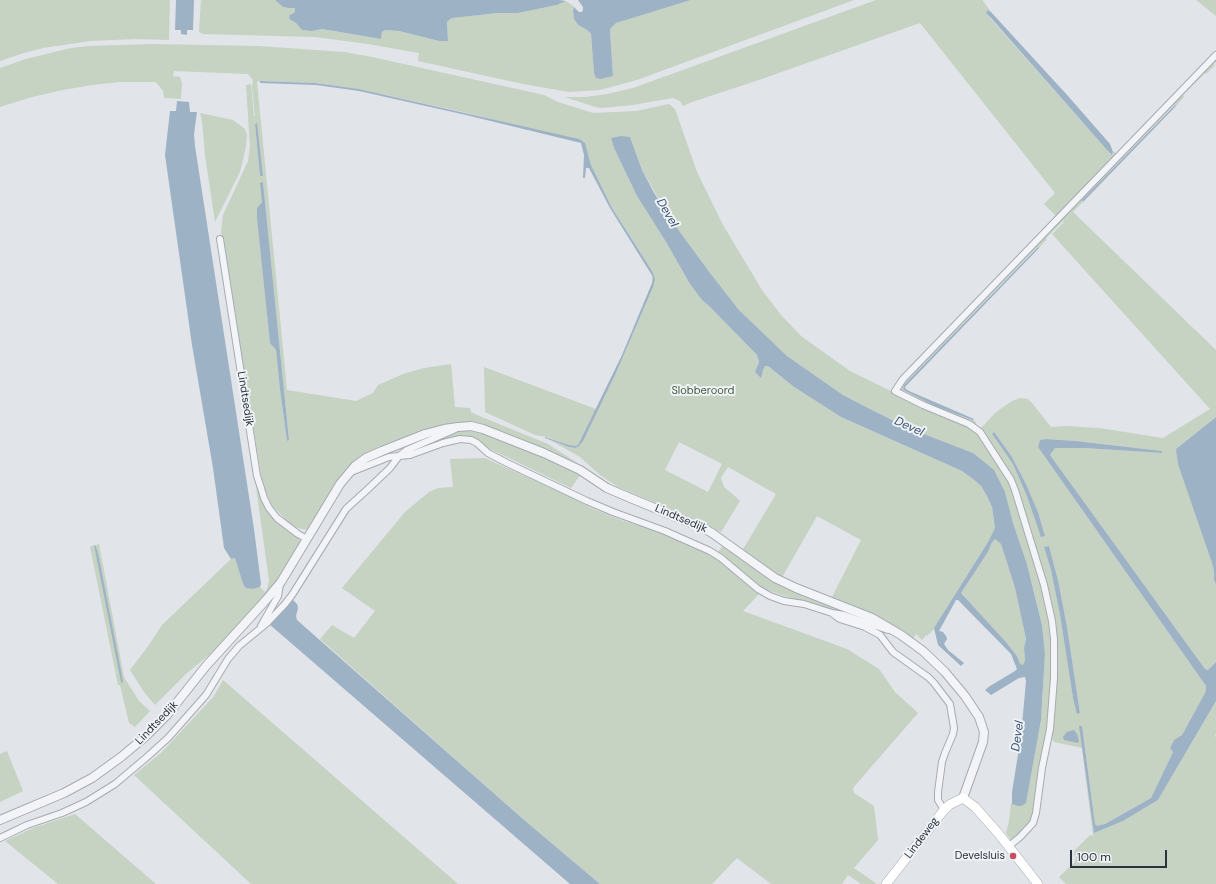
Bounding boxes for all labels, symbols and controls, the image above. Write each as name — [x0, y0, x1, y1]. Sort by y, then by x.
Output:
water label: Devel — [653, 196, 681, 230]
street label: Lindtsedijk — [234, 371, 256, 427]
park label: Slobberoord — [671, 384, 735, 398]
water label: Devel — [892, 414, 926, 440]
street label: Lindtsedijk — [653, 502, 709, 536]
street label: Lindtsedijk — [133, 698, 181, 748]
water label: Devel — [1009, 720, 1027, 752]
street label: Lindeweg — [902, 815, 942, 861]
scale bar — [1072, 842, 1169, 868]
place label: Develsluis — [955, 849, 1005, 863]
text: 100 m — [1077, 849, 1111, 865]
marker: Develsluis — [1008, 851, 1018, 861]

